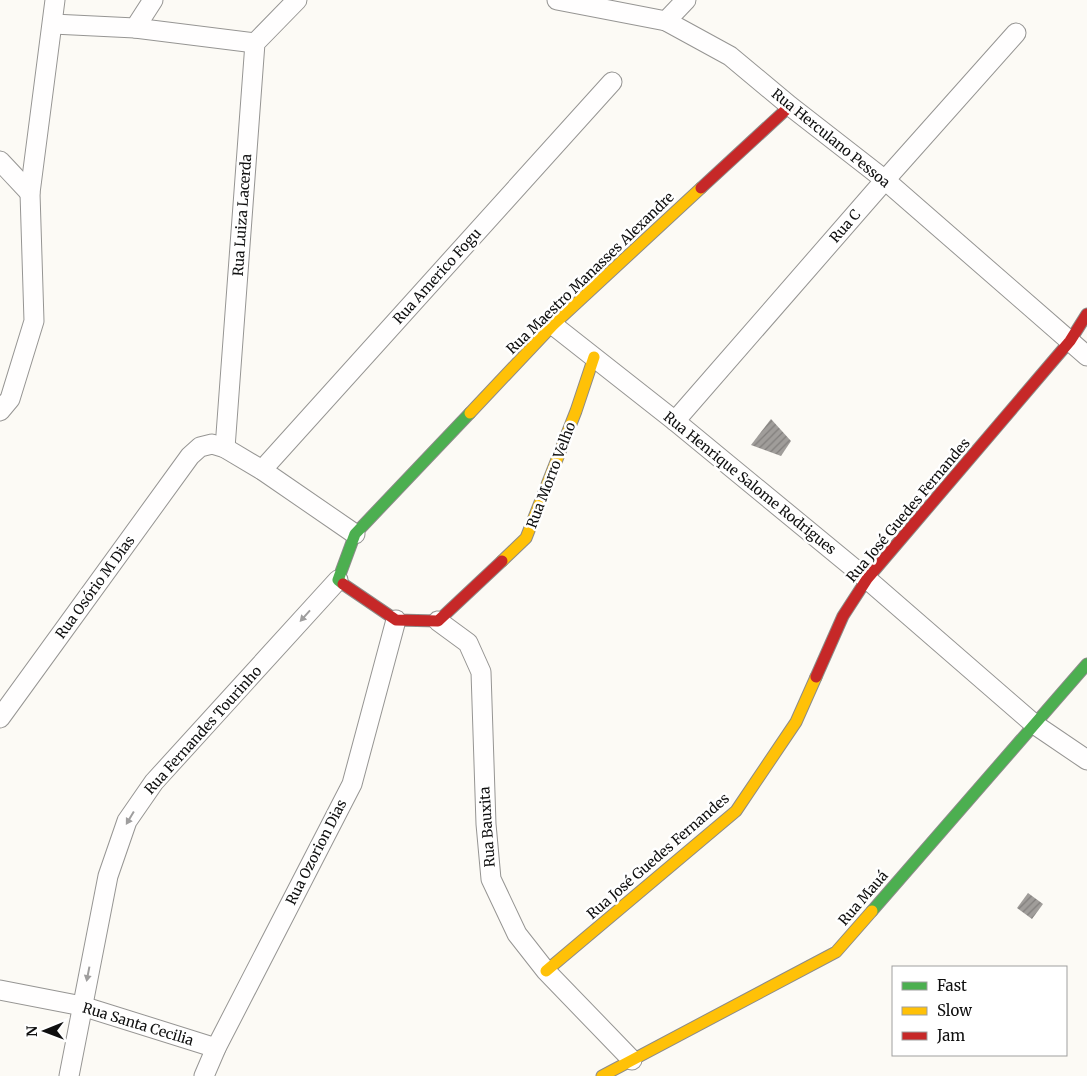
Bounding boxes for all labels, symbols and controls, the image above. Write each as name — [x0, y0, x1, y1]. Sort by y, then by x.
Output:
street label: Rua Herculano Pessoa — [768, 85, 894, 192]
street label: Rua Luiza Lacerda — [229, 153, 255, 277]
street label: Rua Maestro Manasses Alexandre — [502, 188, 678, 358]
street label: Rua C — [826, 206, 864, 246]
street label: Rua Americo Fogu — [389, 224, 485, 328]
street label: Rua Henrique Salome Rodrigues — [660, 408, 840, 558]
street label: Rua Morro Velho — [522, 419, 580, 531]
street label: Rua José Guedes Fernandes — [842, 434, 974, 586]
street label: Rua Osório M Dias — [52, 532, 139, 642]
one-way arrow — [299, 610, 311, 622]
street label: Rua Fernandes Tourinho — [141, 662, 265, 798]
street label: Rua Bauxita — [475, 786, 499, 868]
street label: Rua José Guedes Fernandes — [583, 789, 733, 923]
street label: Rua Ozorion Dias — [282, 796, 350, 908]
one-way arrow — [126, 811, 135, 824]
street label: Rua Mauá — [834, 867, 892, 929]
legend — [892, 966, 1067, 1056]
one-way arrow — [84, 967, 92, 982]
text: Fast — [937, 976, 967, 995]
street label: Rua Santa Cecilia — [80, 999, 196, 1050]
text: Slow — [937, 1001, 972, 1020]
north arrow — [20, 1006, 70, 1056]
text: N — [23, 1026, 41, 1037]
text: Jam — [936, 1026, 965, 1045]

